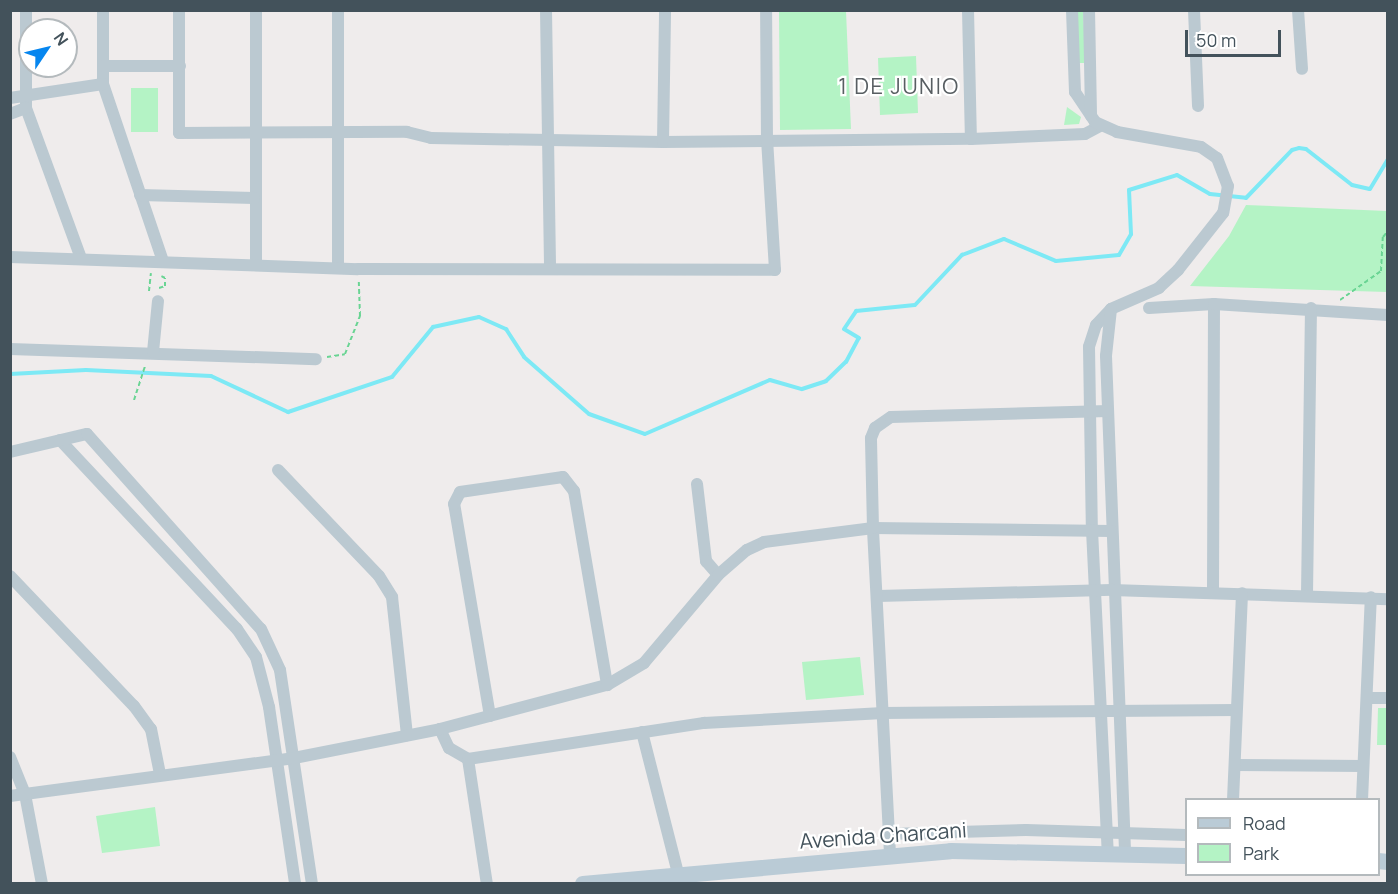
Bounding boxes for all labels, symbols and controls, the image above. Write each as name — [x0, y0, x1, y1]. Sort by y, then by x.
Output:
north arrow — [18, 18, 78, 78]
scale bar — [1188, 18, 1284, 56]
text: N — [49, 28, 73, 50]
text: 50 m — [1196, 28, 1236, 52]
district label: 1 DE JUNIO — [838, 74, 960, 100]
legend — [1185, 798, 1380, 876]
text: Road — [1243, 811, 1286, 835]
street label: Avenida Charcani — [799, 817, 967, 853]
text: Park — [1243, 841, 1279, 865]

